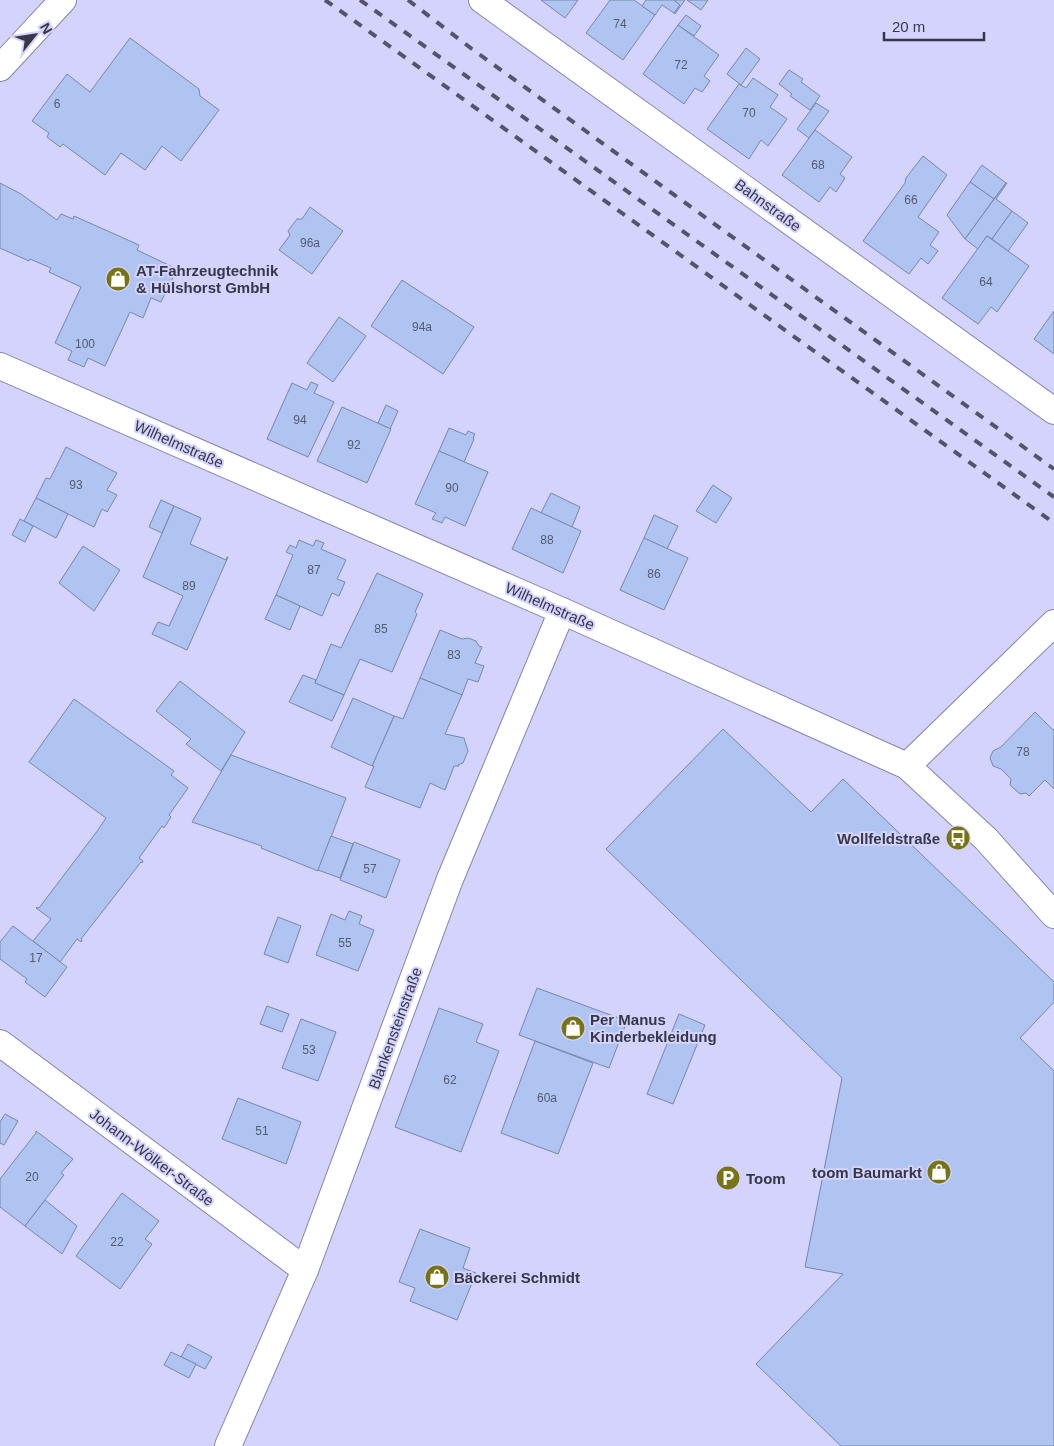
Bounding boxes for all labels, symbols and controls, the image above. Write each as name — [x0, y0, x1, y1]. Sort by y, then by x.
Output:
north arrow — [10, 10, 60, 60]
scale bar — [884, 10, 984, 42]
house number: 74 — [613, 17, 627, 31]
text: 20 m — [892, 18, 925, 35]
text: N — [37, 20, 56, 37]
house number: 72 — [674, 58, 688, 72]
house number: 6 — [54, 97, 61, 111]
house number: 70 — [742, 106, 756, 120]
house number: 68 — [811, 158, 825, 172]
street label: Bahnstraße — [732, 175, 804, 235]
house number: 66 — [904, 193, 918, 207]
house number: 96a — [300, 236, 320, 250]
place label: AT-Fahrzeugtechnik & Hülshorst GmbH — [136, 262, 279, 296]
shop icon: AT-Fahrzeugtechnik & Hülshorst GmbH — [105, 266, 131, 292]
house number: 64 — [979, 275, 993, 289]
house number: 94a — [412, 320, 432, 334]
house number: 100 — [75, 337, 95, 351]
house number: 94 — [293, 413, 307, 427]
street label: Wilhelmstraße — [132, 417, 226, 471]
house number: 92 — [347, 438, 361, 452]
house number: 93 — [69, 478, 83, 492]
house number: 90 — [445, 481, 459, 495]
house number: 88 — [540, 533, 554, 547]
house number: 87 — [307, 563, 321, 577]
house number: 86 — [647, 567, 661, 581]
house number: 89 — [182, 579, 196, 593]
street label: Wilhelmstraße — [503, 579, 597, 633]
house number: 85 — [374, 622, 388, 636]
house number: 83 — [447, 648, 461, 662]
house number: 78 — [1016, 745, 1030, 759]
bus stop icon: Wollfeldstraße — [945, 825, 971, 851]
place label: Wollfeldstraße — [837, 830, 940, 847]
house number: 57 — [363, 862, 377, 876]
house number: 55 — [338, 936, 352, 950]
house number: 17 — [29, 951, 43, 965]
street label: Blankensteinstraße — [365, 965, 425, 1091]
place label: Per Manus Kinderbekleidung — [590, 1011, 717, 1045]
shop icon: Per Manus Kinderbekleidung — [560, 1015, 586, 1041]
house number: 53 — [302, 1043, 316, 1057]
house number: 62 — [443, 1073, 457, 1087]
house number: 60a — [537, 1091, 557, 1105]
street label: Johann-Wölker-Straße — [87, 1105, 217, 1209]
house number: 51 — [255, 1124, 269, 1138]
shop icon: toom Baumarkt — [926, 1159, 952, 1185]
place label: toom Baumarkt — [812, 1164, 922, 1181]
parking icon: Toom — [715, 1165, 741, 1191]
house number: 20 — [25, 1170, 39, 1184]
place label: Toom — [746, 1170, 786, 1187]
house number: 22 — [110, 1235, 124, 1249]
shop icon: Bäckerei Schmidt — [424, 1264, 450, 1290]
place label: Bäckerei Schmidt — [454, 1269, 580, 1286]

